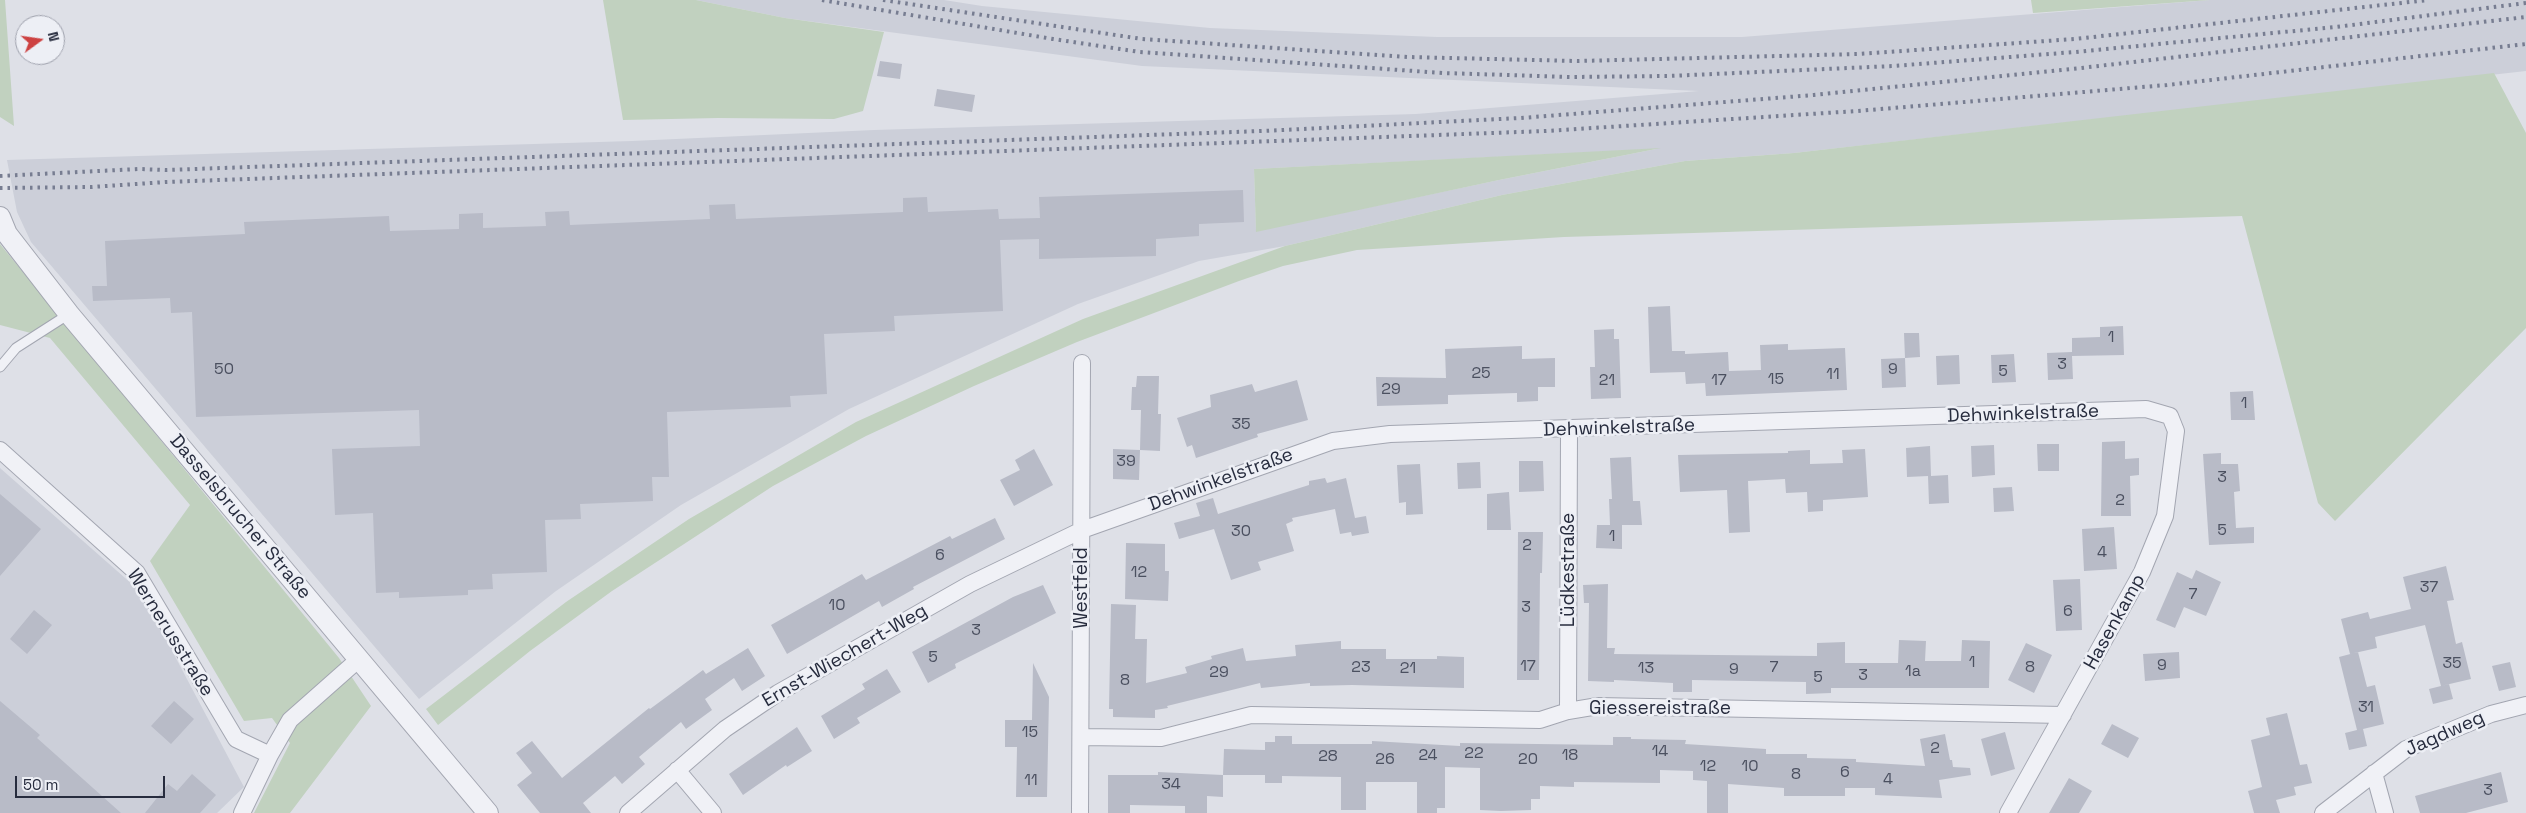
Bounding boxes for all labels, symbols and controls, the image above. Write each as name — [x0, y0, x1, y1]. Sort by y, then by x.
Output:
north arrow — [15, 15, 65, 65]
text: N — [44, 30, 63, 43]
house number: 1 — [2108, 328, 2114, 348]
house number: 3 — [2057, 355, 2067, 375]
house number: 50 — [214, 360, 234, 380]
house number: 9 — [1888, 360, 1898, 380]
house number: 5 — [1998, 362, 2008, 382]
house number: 25 — [1471, 364, 1491, 384]
house number: 11 — [1826, 365, 1840, 385]
house number: 15 — [1768, 370, 1784, 390]
house number: 21 — [1599, 371, 1615, 391]
house number: 17 — [1711, 371, 1727, 391]
house number: 29 — [1381, 380, 1401, 400]
house number: 1 — [2241, 394, 2247, 414]
street label: Dehwinkelstraße — [1947, 400, 2099, 428]
street label: Dehwinkelstraße — [1543, 414, 1695, 442]
house number: 35 — [1231, 415, 1251, 435]
street label: Dasselsbrucher Straße — [164, 430, 316, 604]
street label: Dehwinkelstraße — [1146, 443, 1296, 517]
house number: 39 — [1116, 452, 1136, 472]
house number: 3 — [2217, 468, 2227, 488]
house number: 2 — [2115, 491, 2125, 511]
street label: Lüdkestraße — [1558, 513, 1580, 627]
house number: 5 — [2217, 521, 2227, 541]
house number: 30 — [1231, 522, 1251, 542]
house number: 1 — [1609, 527, 1615, 547]
house number: 2 — [1522, 536, 1532, 556]
house number: 4 — [2097, 543, 2107, 563]
house number: 6 — [935, 546, 945, 566]
street label: Westfeld — [1071, 547, 1093, 629]
house number: 12 — [1131, 563, 1147, 583]
street label: Wernerusstraße — [122, 565, 218, 701]
street label: Hasenkamp — [2079, 570, 2151, 674]
house number: 37 — [2420, 578, 2438, 598]
house number: 7 — [2188, 585, 2198, 605]
house number: 10 — [829, 596, 845, 616]
house number: 3 — [1521, 598, 1531, 618]
street label: Ernst-Wiechert-Weg — [759, 600, 931, 712]
house number: 6 — [2063, 602, 2073, 622]
house number: 3 — [971, 621, 981, 641]
house number: 5 — [928, 648, 938, 668]
house number: 1 — [1969, 653, 1975, 673]
house number: 35 — [2442, 654, 2462, 674]
house number: 9 — [2157, 656, 2167, 676]
house number: 17 — [1520, 657, 1536, 677]
house number: 23 — [1351, 658, 1371, 678]
house number: 7 — [1769, 658, 1779, 678]
house number: 8 — [2025, 658, 2035, 678]
house number: 21 — [1400, 659, 1416, 679]
house number: 13 — [1638, 659, 1654, 679]
house number: 9 — [1729, 660, 1739, 680]
house number: 1a — [1905, 662, 1921, 682]
house number: 29 — [1209, 663, 1229, 683]
house number: 3 — [1858, 666, 1868, 686]
house number: 5 — [1813, 668, 1823, 688]
house number: 8 — [1120, 671, 1130, 691]
street label: Giessereistraße — [1589, 698, 1731, 720]
house number: 31 — [2358, 698, 2374, 718]
street label: Jagdweg — [2402, 706, 2488, 762]
house number: 15 — [1022, 723, 1038, 743]
house number: 2 — [1930, 739, 1940, 759]
house number: 14 — [1652, 742, 1668, 762]
house number: 22 — [1464, 744, 1484, 764]
house number: 24 — [1418, 746, 1438, 766]
house number: 18 — [1562, 746, 1578, 766]
house number: 28 — [1318, 747, 1338, 767]
house number: 26 — [1375, 750, 1395, 770]
house number: 20 — [1518, 750, 1538, 770]
house number: 12 — [1700, 757, 1716, 777]
house number: 10 — [1742, 757, 1758, 777]
house number: 6 — [1840, 763, 1850, 783]
house number: 8 — [1791, 765, 1801, 785]
scale bar — [18, 766, 168, 798]
house number: 4 — [1883, 770, 1893, 790]
house number: 11 — [1024, 771, 1038, 791]
text: 50 m — [23, 775, 58, 794]
house number: 34 — [1161, 775, 1181, 795]
house number: 3 — [2483, 781, 2493, 801]

